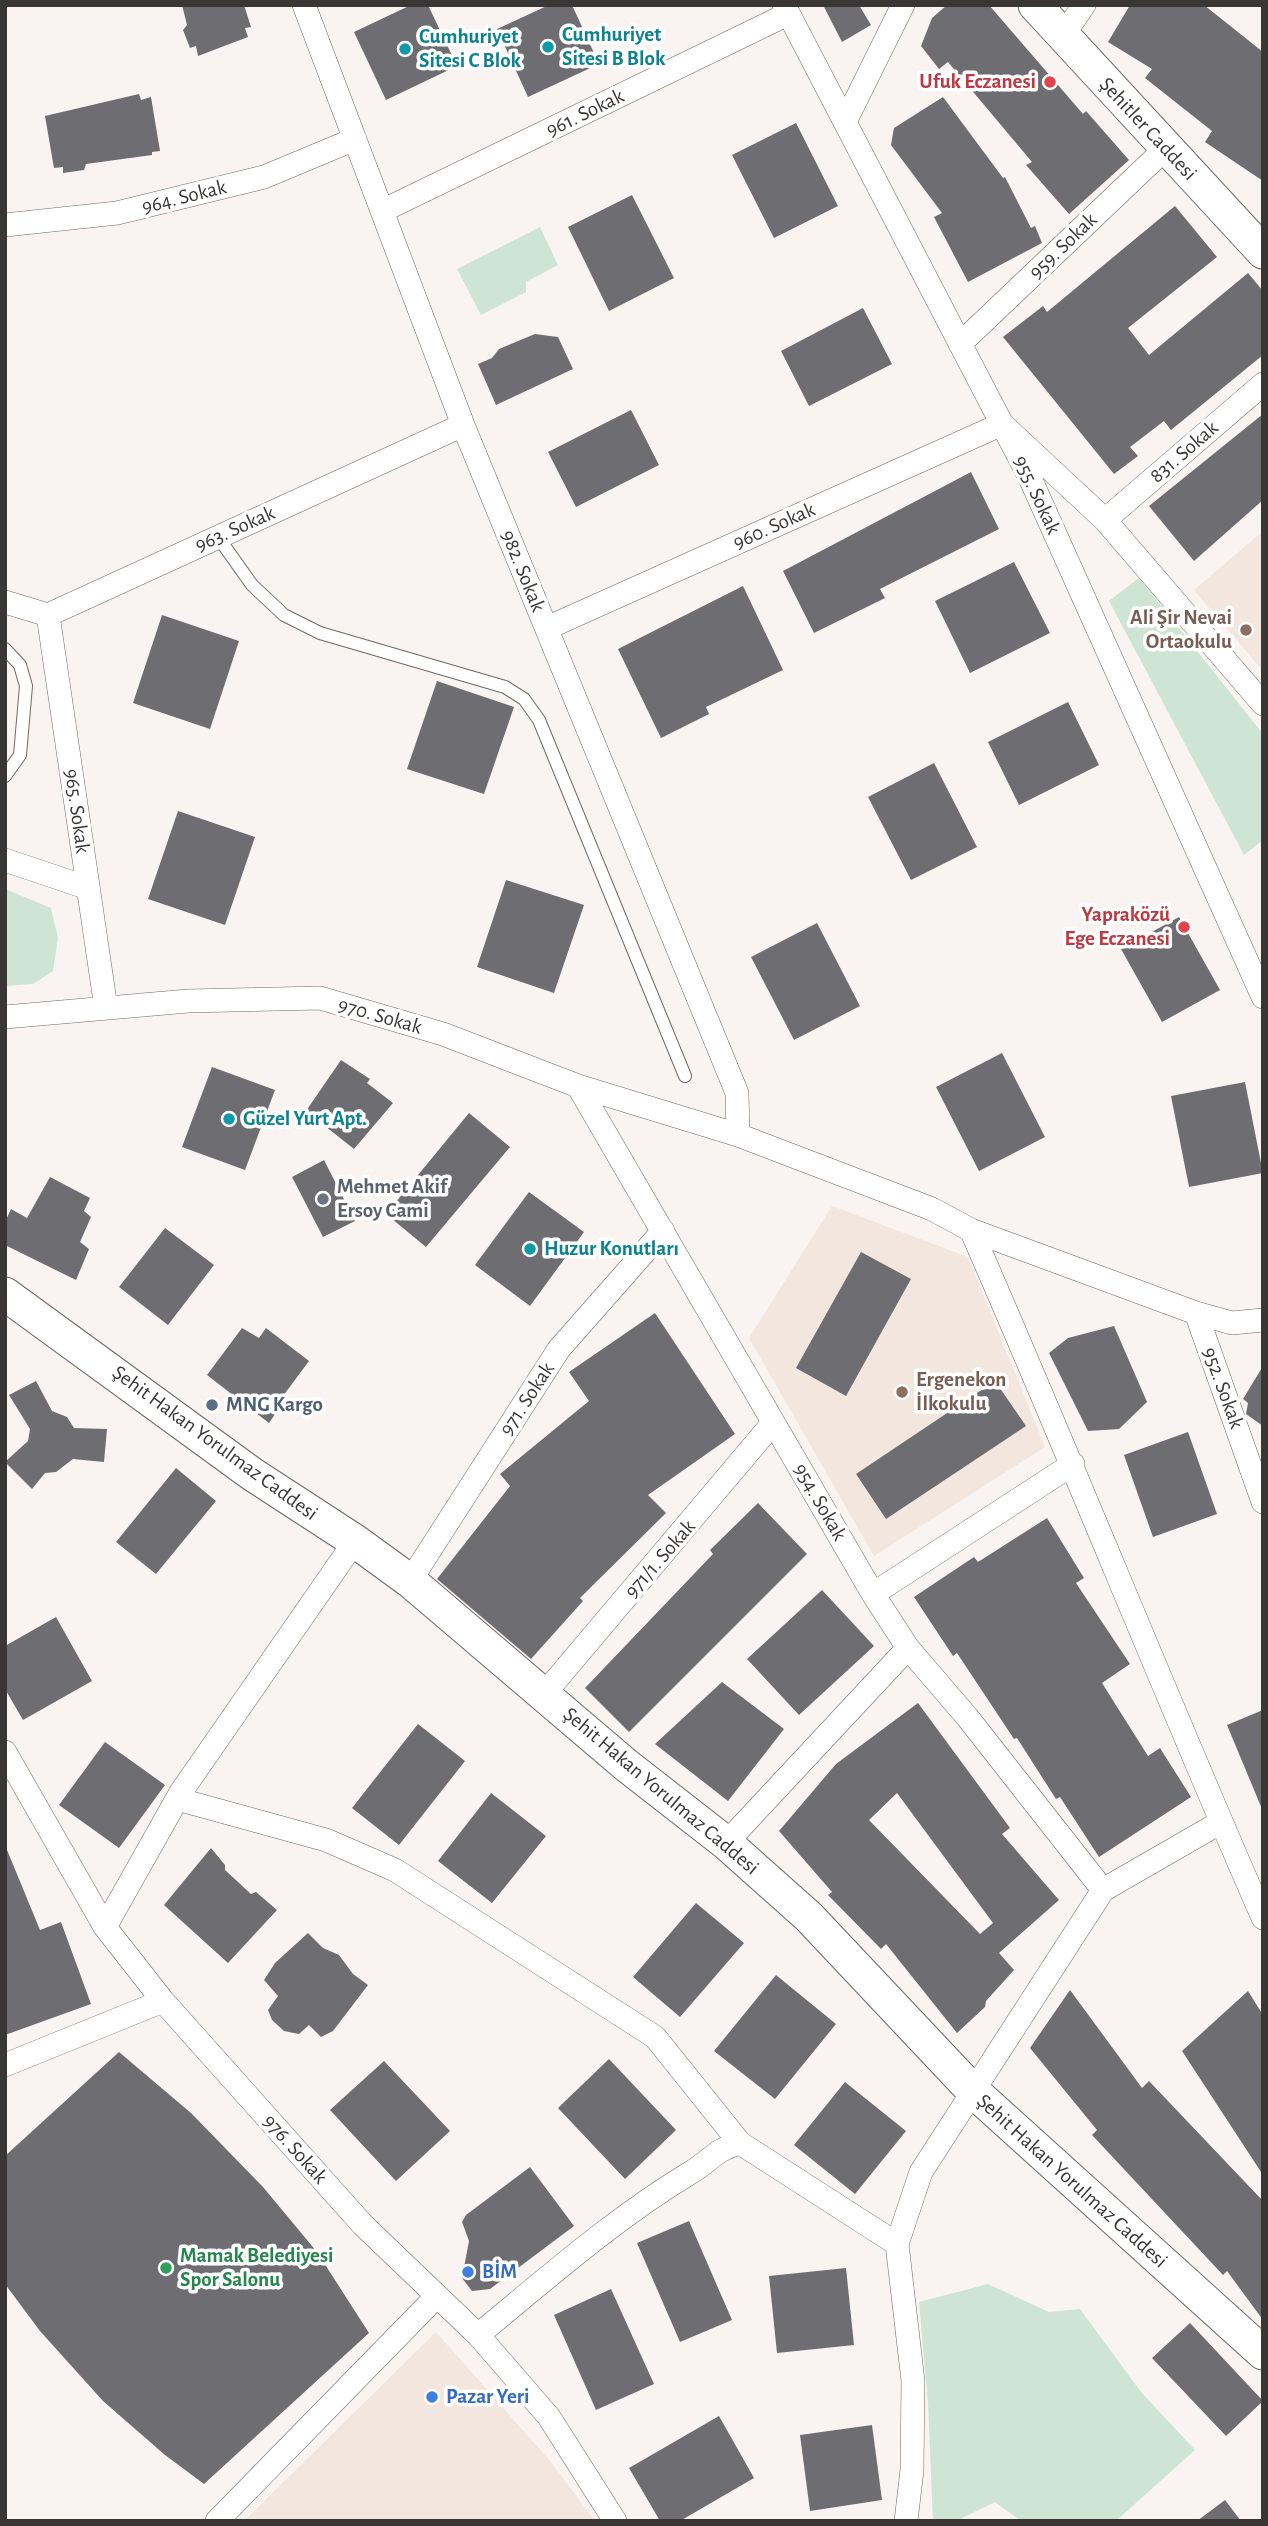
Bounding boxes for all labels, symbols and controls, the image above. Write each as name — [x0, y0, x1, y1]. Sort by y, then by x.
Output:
place label: Cumhuriyet Sitesi B Blok — [562, 22, 665, 72]
place label: Cumhuriyet Sitesi C Blok — [419, 24, 521, 74]
marker: Cumhuriyet Sitesi B Blok — [540, 39, 556, 55]
marker: Cumhuriyet Sitesi C Blok — [397, 41, 413, 57]
place label: Ufuk Eczanesi — [919, 69, 1036, 95]
street label: Şehitler Caddesi — [1094, 72, 1202, 186]
marker: Ufuk Eczanesi — [1042, 74, 1058, 90]
street label: 961. Sokak — [542, 83, 628, 143]
street label: 964. Sokak — [139, 174, 229, 220]
street label: 959. Sokak — [1024, 207, 1102, 285]
street label: 831. Sokak — [1145, 415, 1223, 489]
street label: 955. Sokak — [1008, 452, 1066, 538]
street label: 960. Sokak — [729, 497, 819, 555]
street label: 963. Sokak — [191, 500, 279, 558]
street label: 982. Sokak — [495, 526, 551, 616]
place label: Ali Şir Nevai Ortaokulu — [1130, 605, 1232, 655]
marker: Ali Şir Nevai Ortaokulu — [1238, 622, 1254, 638]
street label: 965. Sokak — [59, 767, 95, 855]
place label: Yapraközü Ege Eczanesi — [1065, 902, 1170, 952]
marker: Yapraközü Ege Eczanesi — [1176, 919, 1192, 935]
street label: 970. Sokak — [335, 992, 425, 1040]
place label: Güzel Yurt Apt. — [243, 1106, 367, 1132]
marker: Güzel Yurt Apt. — [221, 1111, 237, 1127]
place label: Mehmet Akif Ersoy Cami — [337, 1174, 447, 1224]
marker: Mehmet Akif Ersoy Cami — [315, 1191, 331, 1207]
place label: Huzur Konutları — [544, 1236, 679, 1262]
marker: Huzur Konutları — [522, 1241, 538, 1257]
street label: 952. Sokak — [1197, 1344, 1249, 1432]
street label: 971. Sokak — [494, 1358, 560, 1440]
street label: Şehit Hakan Yorulmaz Caddesi — [107, 1360, 323, 1526]
place label: Ergenekon İlkokulu — [916, 1367, 1006, 1417]
marker: Ergenekon İlkokulu — [894, 1384, 910, 1400]
place label: MNG Kargo — [226, 1392, 323, 1418]
marker: MNG Kargo — [204, 1397, 220, 1413]
street label: 954. Sokak — [788, 1459, 852, 1545]
street label: 971/1. Sokak — [619, 1515, 701, 1603]
street label: Şehit Hakan Yorulmaz Caddesi — [558, 1702, 764, 1880]
street label: Şehit Hakan Yorulmaz Caddesi — [971, 2089, 1173, 2273]
street label: 976. Sokak — [257, 2109, 333, 2189]
place label: Mamak Belediyesi Spor Salonu — [180, 2243, 334, 2293]
place label: BİM — [482, 2259, 517, 2285]
marker: Mamak Belediyesi Spor Salonu — [158, 2260, 174, 2276]
marker: BİM — [460, 2264, 476, 2280]
place label: Pazar Yeri — [446, 2384, 530, 2410]
marker: Pazar Yeri — [424, 2389, 440, 2405]

